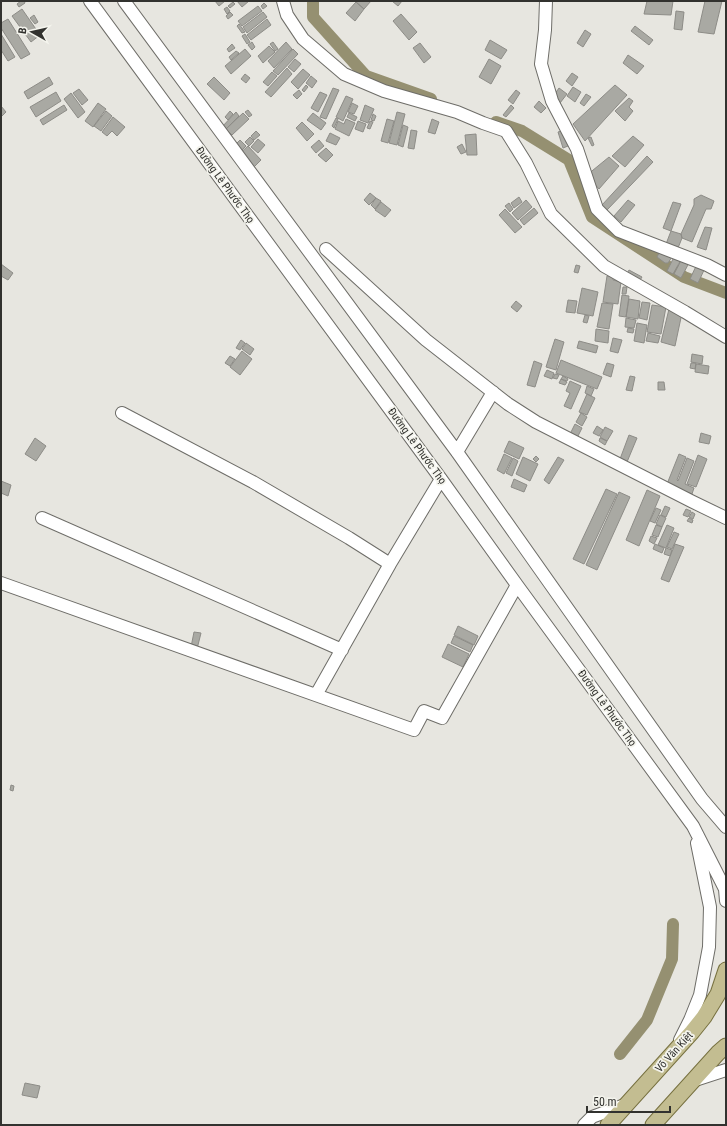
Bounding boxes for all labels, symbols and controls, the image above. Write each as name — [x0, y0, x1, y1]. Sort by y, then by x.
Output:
north arrow — [12, 12, 52, 52]
text: B — [16, 27, 29, 35]
street label: Đường Lê Phước Thọ — [193, 144, 257, 226]
street label: Đường Lê Phước Thọ — [385, 405, 449, 487]
street label: Đường Lê Phước Thọ — [575, 667, 639, 749]
street label: Võ Văn Kiệt — [652, 1029, 696, 1075]
scale bar — [587, 1088, 670, 1114]
text: 50 m — [593, 1095, 617, 1109]

